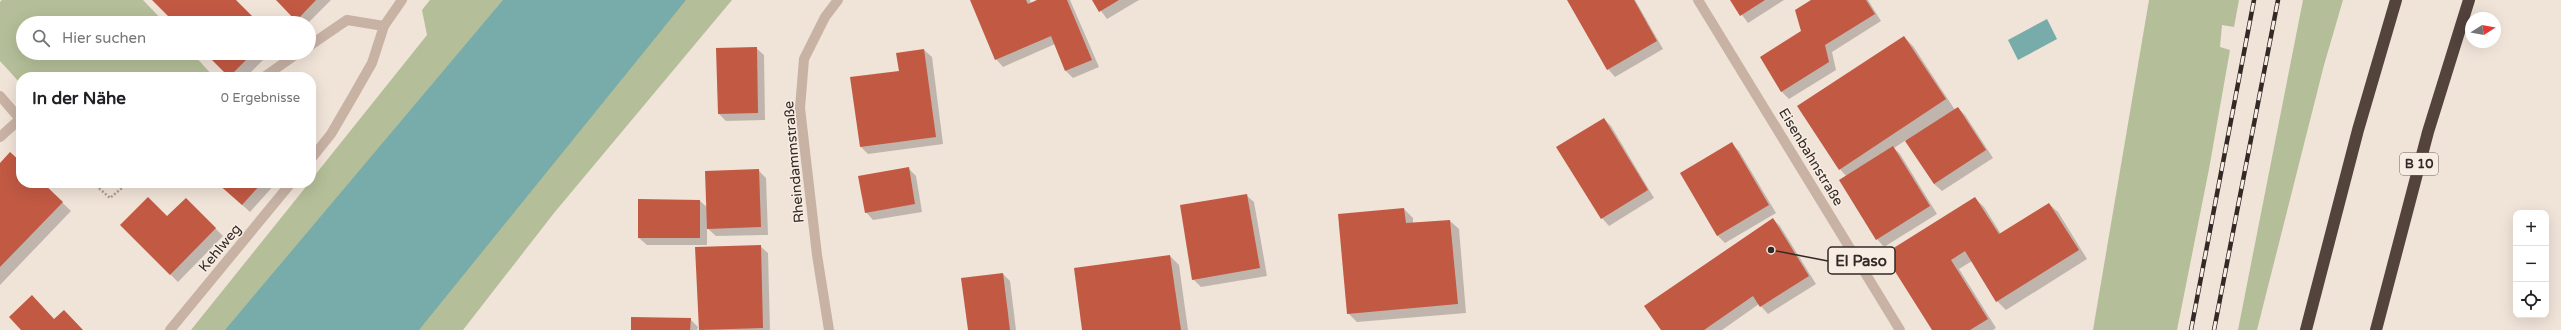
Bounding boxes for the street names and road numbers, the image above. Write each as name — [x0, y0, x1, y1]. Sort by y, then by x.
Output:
street label: Rheindammstraße — [780, 100, 808, 224]
street label: Eisenbahnstraße — [1775, 105, 1847, 209]
road number: B 10 — [2400, 153, 2438, 175]
street label: Kehlweg — [195, 221, 245, 275]

